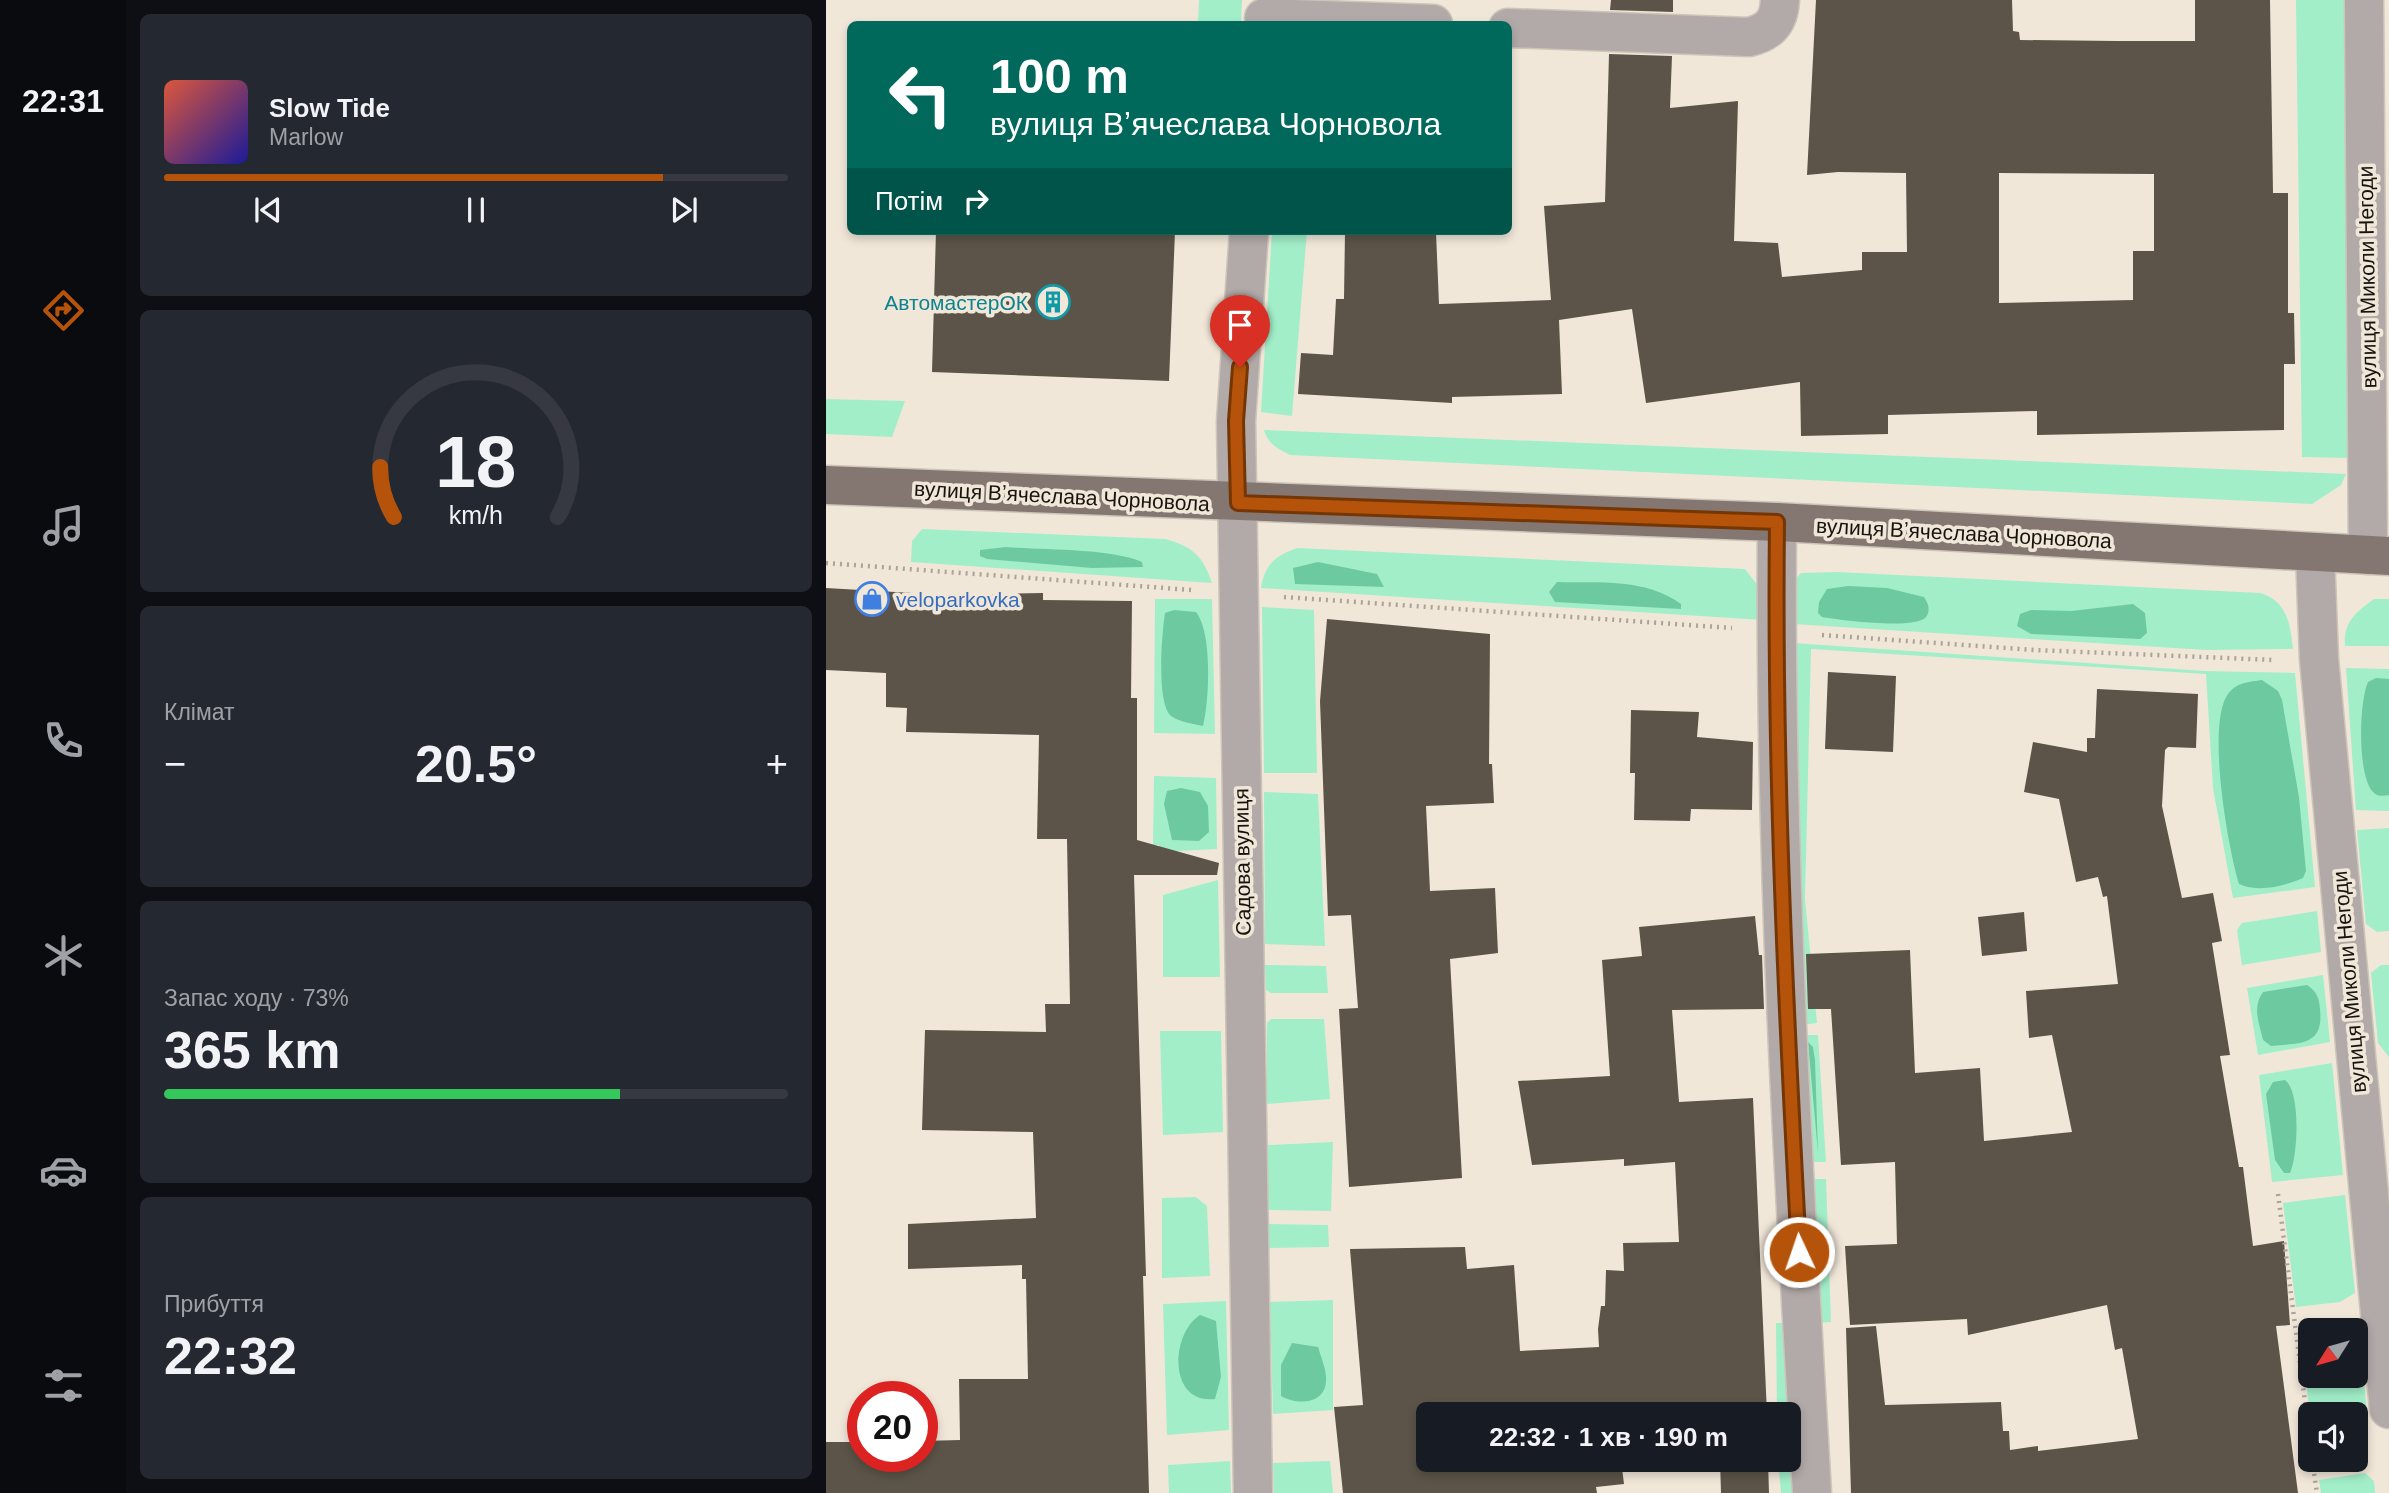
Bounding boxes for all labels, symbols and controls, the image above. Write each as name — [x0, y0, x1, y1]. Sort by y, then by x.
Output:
icon: left — [875, 49, 966, 140]
text: 100 m — [990, 49, 1129, 103]
text: 22:31 — [22, 83, 104, 119]
text: Slow Tide — [269, 93, 390, 123]
text: вулиця Вʼячеслава Чорновола — [990, 106, 1441, 142]
text: Marlow — [269, 124, 343, 150]
street label: вулиця Миколи Негоди — [2354, 165, 2380, 389]
icon: right — [957, 182, 995, 220]
text: Потім — [875, 186, 943, 216]
icon: previous — [249, 191, 287, 229]
icon: pause — [457, 191, 495, 229]
icon: next — [665, 191, 703, 229]
building icon: АвтомастерОК — [1034, 283, 1072, 321]
icon: directions — [39, 286, 88, 335]
place label: АвтомастерОК — [884, 291, 1029, 314]
pin — [1210, 295, 1270, 367]
icon: arrive — [1221, 306, 1259, 344]
text: 18 — [436, 421, 516, 502]
street label: вулиця Вʼячеслава Чорновола — [914, 477, 1211, 515]
text: km/h — [449, 500, 503, 528]
icon: music — [39, 501, 88, 550]
street label: вулиця Вʼячеслава Чорновола — [1816, 514, 2113, 552]
shop icon: veloparkovka — [853, 580, 891, 618]
place label: veloparkovka — [896, 588, 1020, 611]
text: Клімат — [164, 699, 235, 725]
icon: phone — [39, 716, 88, 765]
text: 20.5° — [415, 735, 537, 793]
text: − — [164, 743, 186, 785]
text: + — [766, 743, 788, 785]
street label: Садова вулиця — [1229, 788, 1255, 936]
street label: вулиця Миколи Негоди — [2328, 870, 2370, 1094]
icon: climate — [39, 931, 88, 980]
text: Запас ходу · 73% — [164, 985, 349, 1011]
text: 365 km — [164, 1021, 340, 1079]
icon: car — [39, 1146, 88, 1195]
position arrow — [1762, 1215, 1836, 1289]
text: Прибуття — [164, 1291, 264, 1317]
north arrow — [2298, 1318, 2368, 1388]
map controls — [2298, 1318, 2368, 1472]
text: 22:32 — [164, 1327, 297, 1385]
icon: filters — [39, 1361, 88, 1410]
speed limit sign: 20 — [847, 1381, 938, 1472]
button: sound — [2298, 1402, 2368, 1472]
text: 22:32 · 1 хв · 190 m — [1489, 1422, 1728, 1452]

